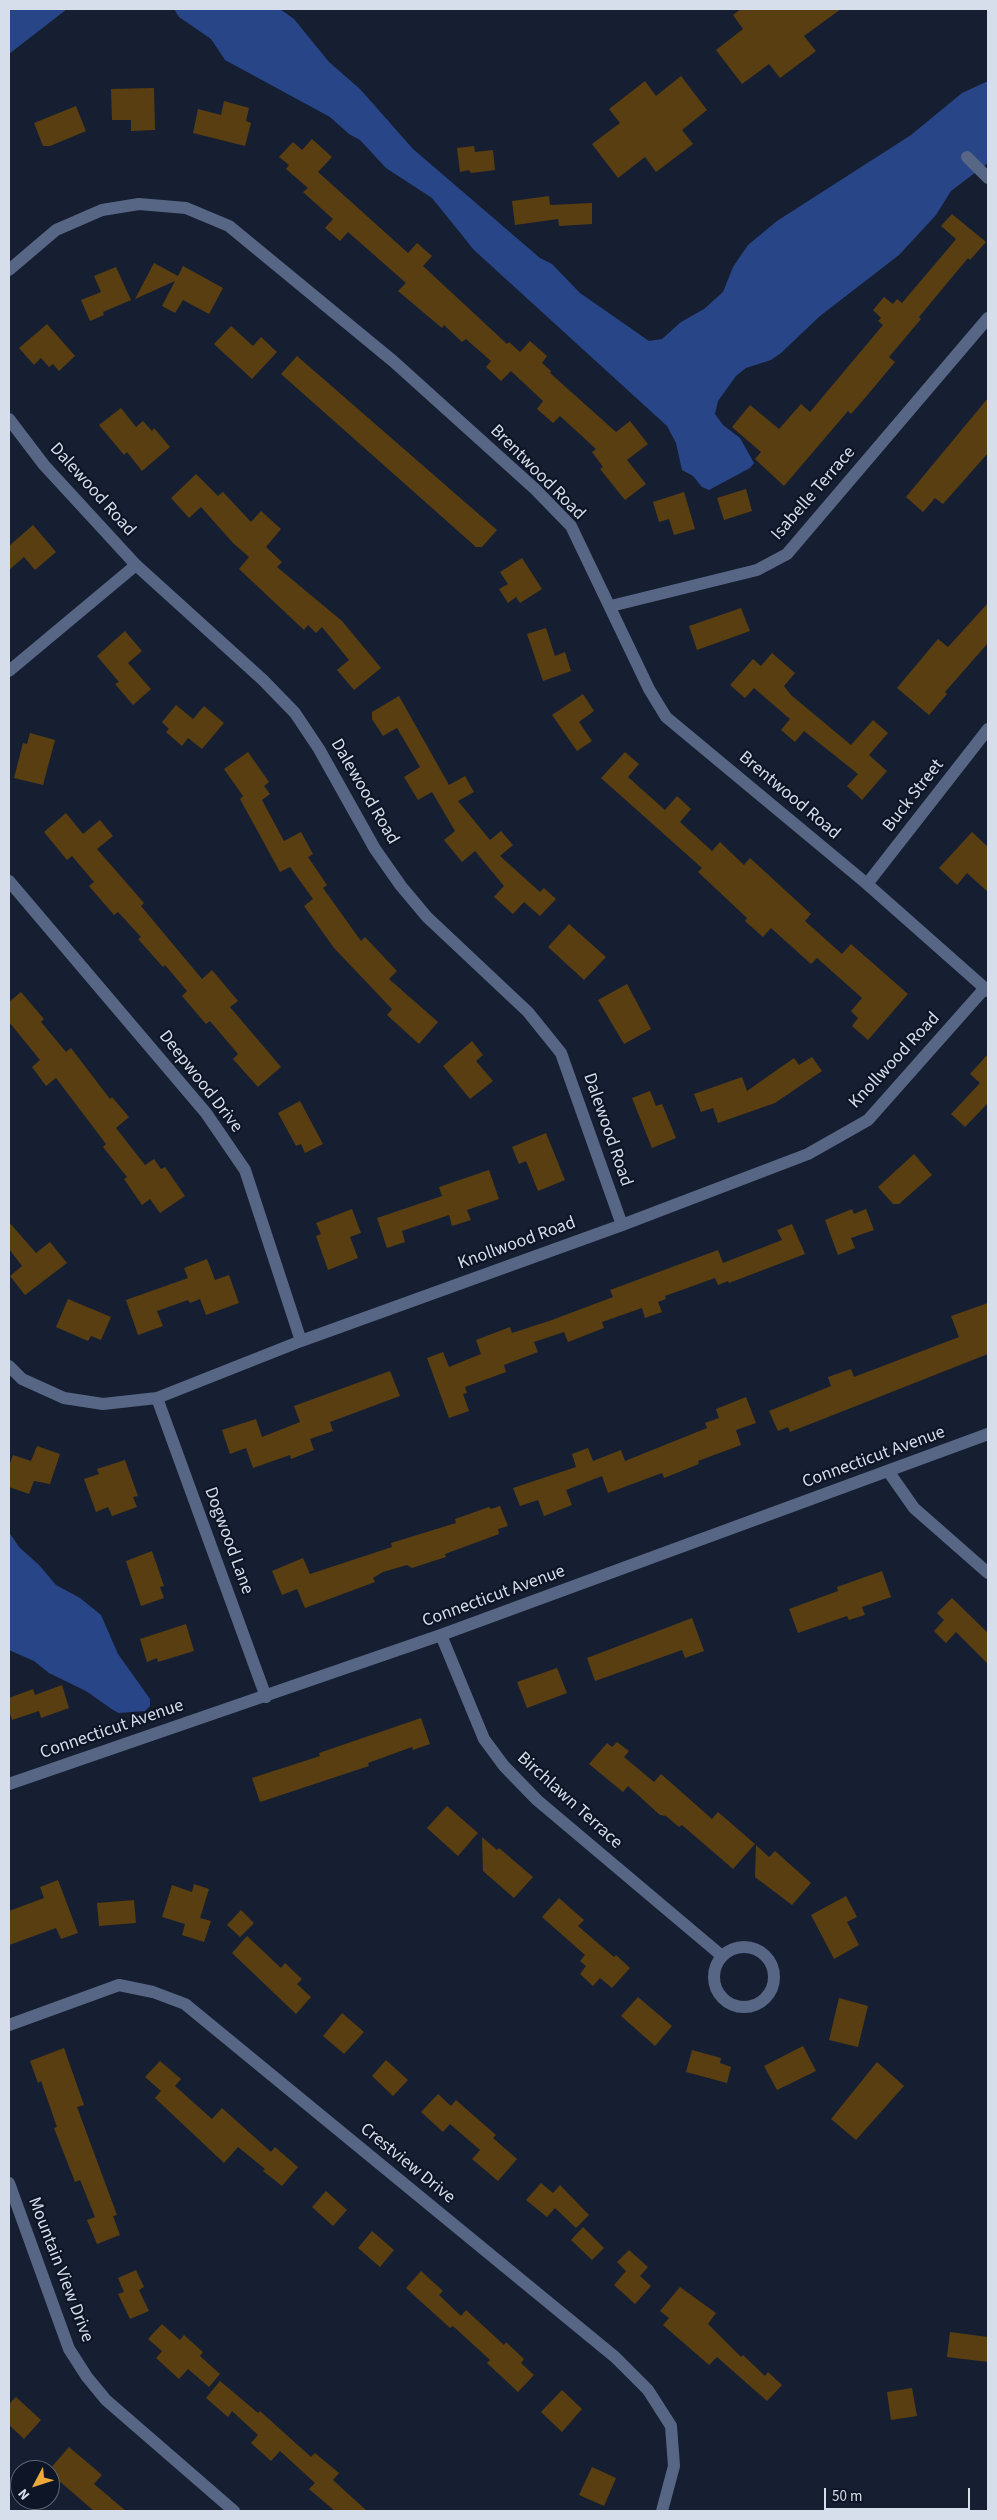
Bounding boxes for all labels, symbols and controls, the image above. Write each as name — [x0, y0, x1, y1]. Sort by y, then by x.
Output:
street label: Brentwood Road — [485, 421, 589, 525]
street label: Dalewood Road — [44, 439, 140, 541]
street label: Isabelle Terrace — [767, 443, 861, 545]
street label: Dalewood Road — [325, 735, 403, 849]
street label: Brentwood Road — [734, 747, 844, 845]
street label: Buck Street — [879, 755, 949, 837]
street label: Knollwood Road — [845, 1008, 945, 1114]
street label: Deepwood Drive — [153, 1027, 247, 1137]
street label: Dalewood Road — [578, 1071, 636, 1189]
street label: Knollwood Road — [455, 1213, 579, 1275]
street label: Connecticut Avenue — [800, 1422, 948, 1494]
street label: Dogwood Lane — [199, 1484, 257, 1598]
street label: Connecticut Avenue — [420, 1561, 568, 1633]
street label: Connecticut Avenue — [37, 1695, 187, 1765]
street label: Birchlawn Terrace — [512, 1748, 626, 1854]
street label: Crestview Drive — [355, 2119, 459, 2209]
street label: Mountain View Drive — [22, 2195, 98, 2345]
north arrow — [10, 2460, 60, 2510]
scale bar — [827, 2478, 973, 2510]
text: N — [14, 2484, 35, 2504]
text: 50 m — [832, 2486, 862, 2507]

